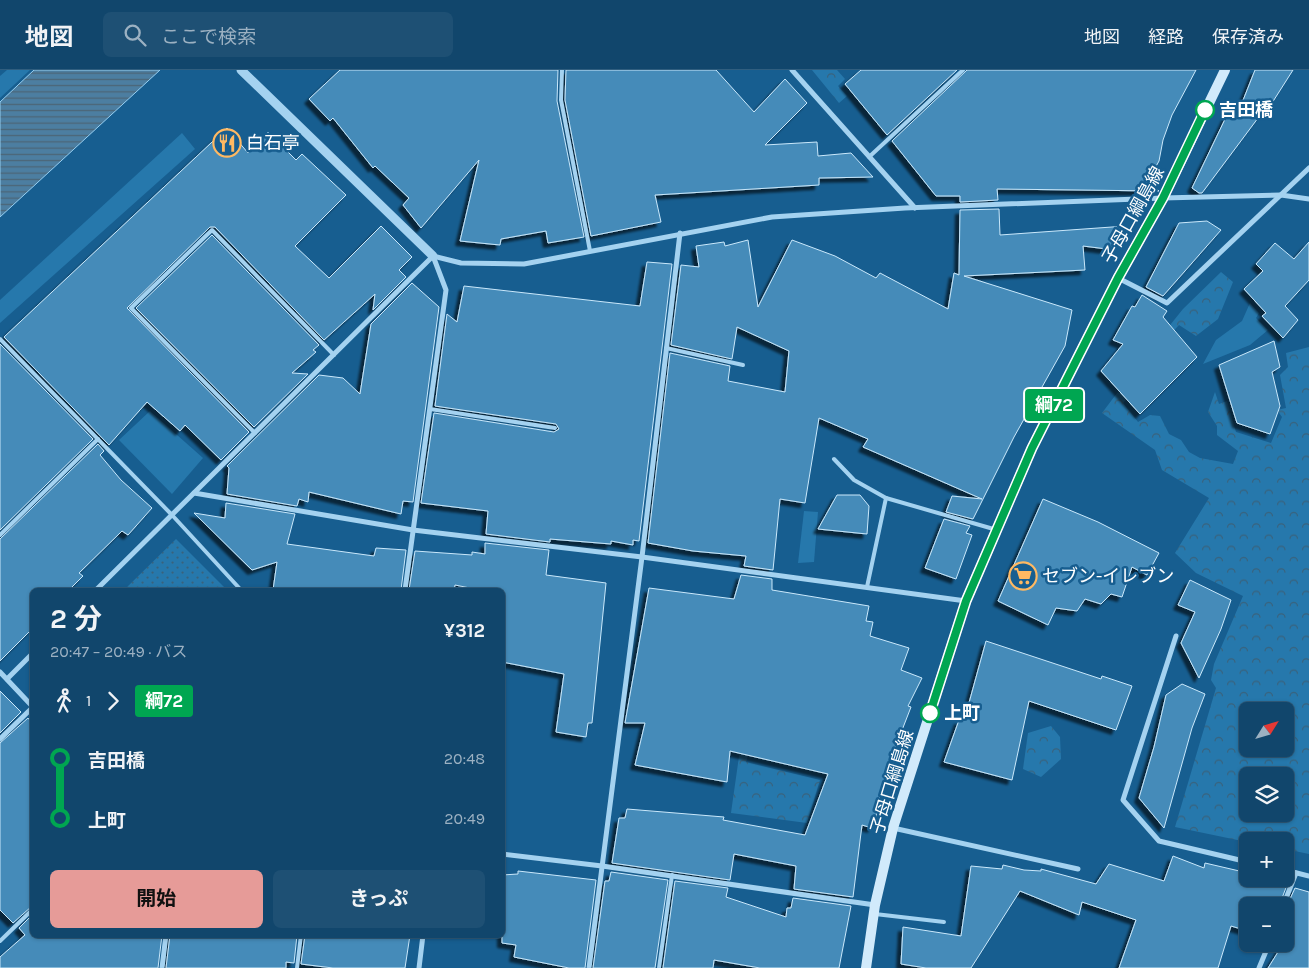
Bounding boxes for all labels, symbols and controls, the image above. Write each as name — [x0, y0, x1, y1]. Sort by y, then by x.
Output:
search box — [103, 12, 453, 57]
icon: search — [121, 21, 149, 49]
text: 地図 — [25, 23, 73, 51]
text: ここで検索 — [161, 26, 256, 48]
text: 地図 — [1084, 26, 1120, 48]
text: 経路 — [1148, 26, 1184, 48]
text: 保存済み — [1212, 26, 1284, 48]
place label: 吉田橋 — [1219, 99, 1273, 121]
marker: 吉田橋 — [1195, 100, 1215, 120]
restaurant icon: 白石亭 — [212, 128, 242, 158]
place label: 白石亭 — [246, 132, 300, 154]
street label: 子母口綱島線 — [1097, 162, 1169, 268]
line badge: 綱72 — [1025, 389, 1083, 421]
text: 綱72 — [1035, 394, 1073, 416]
supermarket icon: セブン-イレブン — [1008, 561, 1038, 591]
place label: セブン-イレブン — [1042, 565, 1174, 587]
text: 2 分 — [50, 602, 102, 635]
text: ¥312 — [444, 620, 485, 642]
text: 20:47 – 20:49 · バス — [50, 642, 187, 661]
icon: walk — [50, 687, 78, 715]
icon: forward — [99, 687, 127, 715]
text: 綱72 — [145, 690, 183, 712]
text: 1 — [86, 691, 91, 710]
place label: 上町 — [944, 702, 980, 724]
north arrow — [1239, 702, 1294, 758]
map controls — [1239, 702, 1294, 952]
marker: 上町 — [920, 703, 940, 723]
street label: 子母口綱島線 — [866, 727, 918, 837]
text: 20:48 — [444, 749, 485, 768]
text: 吉田橋 — [88, 750, 145, 772]
button: layers — [1239, 767, 1294, 822]
text: 20:49 — [444, 809, 485, 828]
text: 上町 — [88, 810, 126, 832]
button: + — [1239, 832, 1294, 887]
button: 開始 — [50, 870, 263, 928]
button: きっぷ — [273, 870, 485, 928]
button: − — [1239, 897, 1294, 952]

